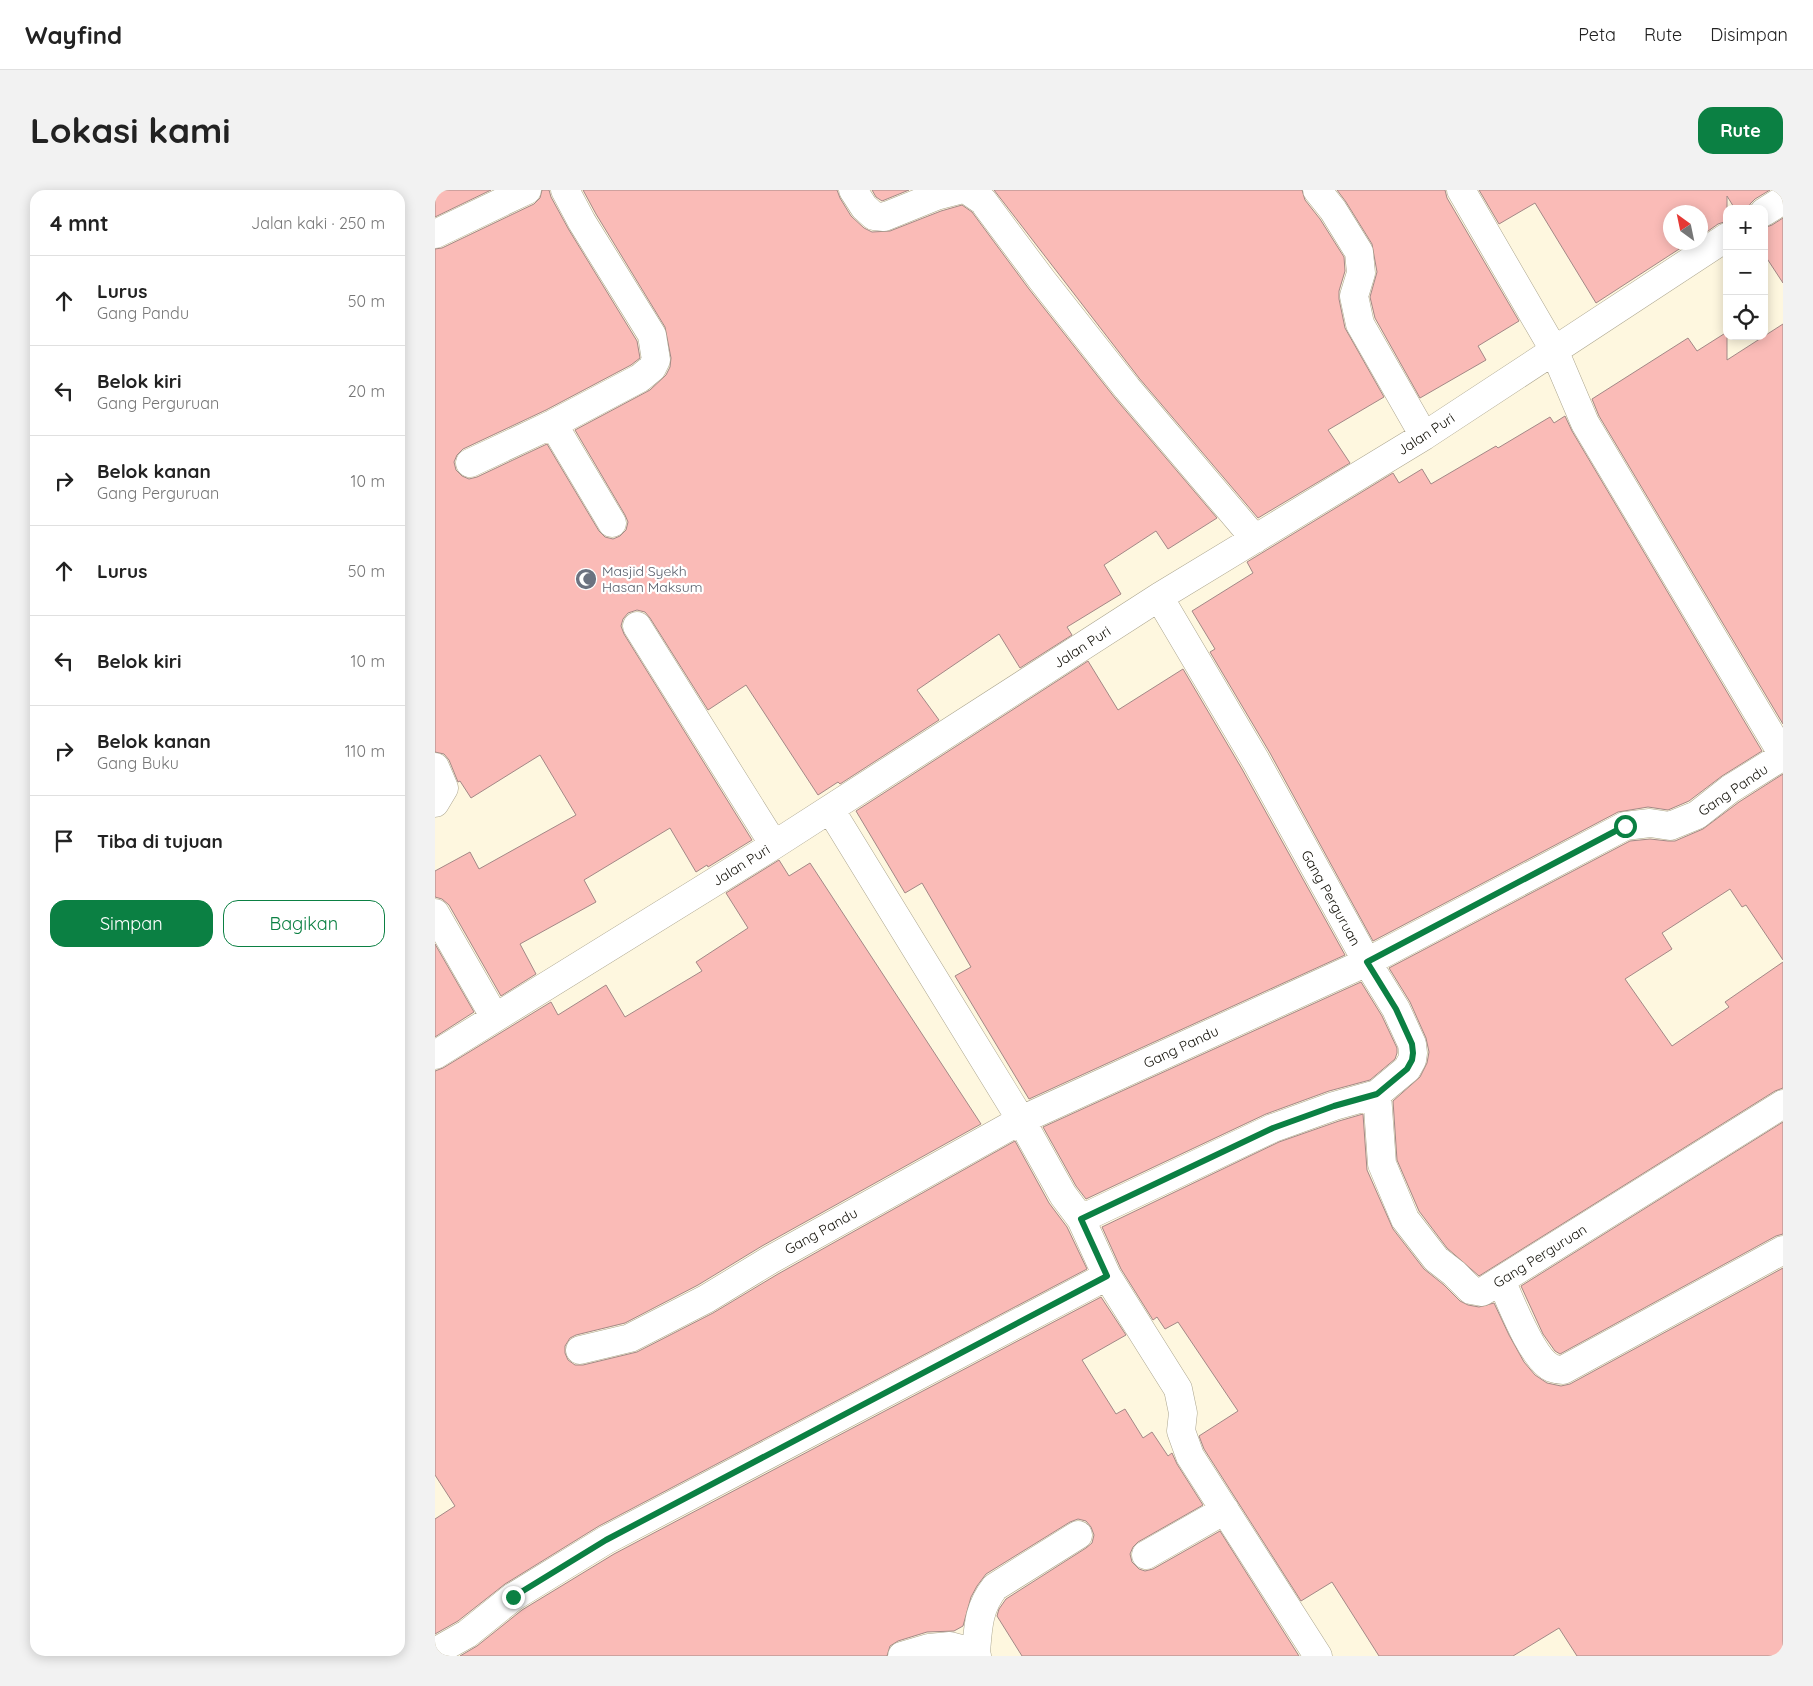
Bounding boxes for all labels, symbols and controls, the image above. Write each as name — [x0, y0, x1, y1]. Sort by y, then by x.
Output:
text: Wayfind — [25, 20, 122, 50]
text: Peta — [1578, 23, 1616, 46]
text: Rute — [1644, 23, 1682, 46]
text: Disimpan — [1710, 23, 1788, 46]
button: Rute — [1698, 107, 1783, 154]
text: Lokasi kami — [30, 108, 230, 152]
north arrow — [1663, 205, 1708, 250]
map controls — [1723, 205, 1768, 340]
button: + — [1723, 205, 1768, 250]
text: 4 mnt — [50, 210, 109, 236]
text: Jalan kaki · 250 m — [251, 213, 385, 233]
button: − — [1723, 250, 1768, 295]
text: Lurus — [97, 279, 147, 303]
icon: ahead — [50, 287, 78, 315]
text: 50 m — [348, 291, 385, 311]
button: locate — [1723, 295, 1768, 340]
text: Gang Pandu — [97, 303, 189, 323]
text: Belok kiri — [97, 369, 182, 393]
icon: left — [50, 377, 78, 405]
text: 20 m — [348, 381, 385, 401]
text: Gang Perguruan — [97, 393, 219, 413]
street label: Jalan Puri — [1394, 409, 1458, 459]
text: Belok kanan — [97, 459, 211, 483]
icon: right — [50, 467, 78, 495]
text: 10 m — [351, 471, 385, 491]
text: Gang Perguruan — [97, 483, 219, 503]
icon: ahead — [50, 557, 78, 585]
text: Lurus — [97, 559, 147, 583]
text: 50 m — [348, 561, 385, 581]
place label: Masjid Syekh Hasan Maksum — [602, 562, 702, 596]
mosque icon: Masjid Syekh Hasan Maksum — [574, 567, 598, 591]
street label: Jalan Puri — [1050, 622, 1114, 672]
icon: left — [50, 647, 78, 675]
text: Belok kiri — [97, 649, 182, 673]
text: 10 m — [351, 651, 385, 671]
text: Belok kanan — [97, 729, 211, 753]
icon: right — [50, 737, 78, 765]
text: 110 m — [345, 741, 385, 761]
text: Gang Buku — [97, 753, 179, 773]
street label: Gang Pandu — [1695, 760, 1771, 820]
route start — [1614, 815, 1637, 838]
icon: arrive — [50, 827, 78, 855]
text: Tiba di tujuan — [97, 829, 223, 853]
street label: Jalan Puri — [709, 840, 773, 890]
street label: Gang Perguruan — [1297, 847, 1365, 949]
button: Simpan — [50, 900, 213, 947]
button: Bagikan — [223, 900, 385, 947]
street label: Gang Pandu — [1141, 1022, 1221, 1072]
street label: Gang Pandu — [781, 1204, 861, 1258]
street label: Gang Perguruan — [1490, 1220, 1590, 1292]
route end — [502, 1586, 525, 1609]

